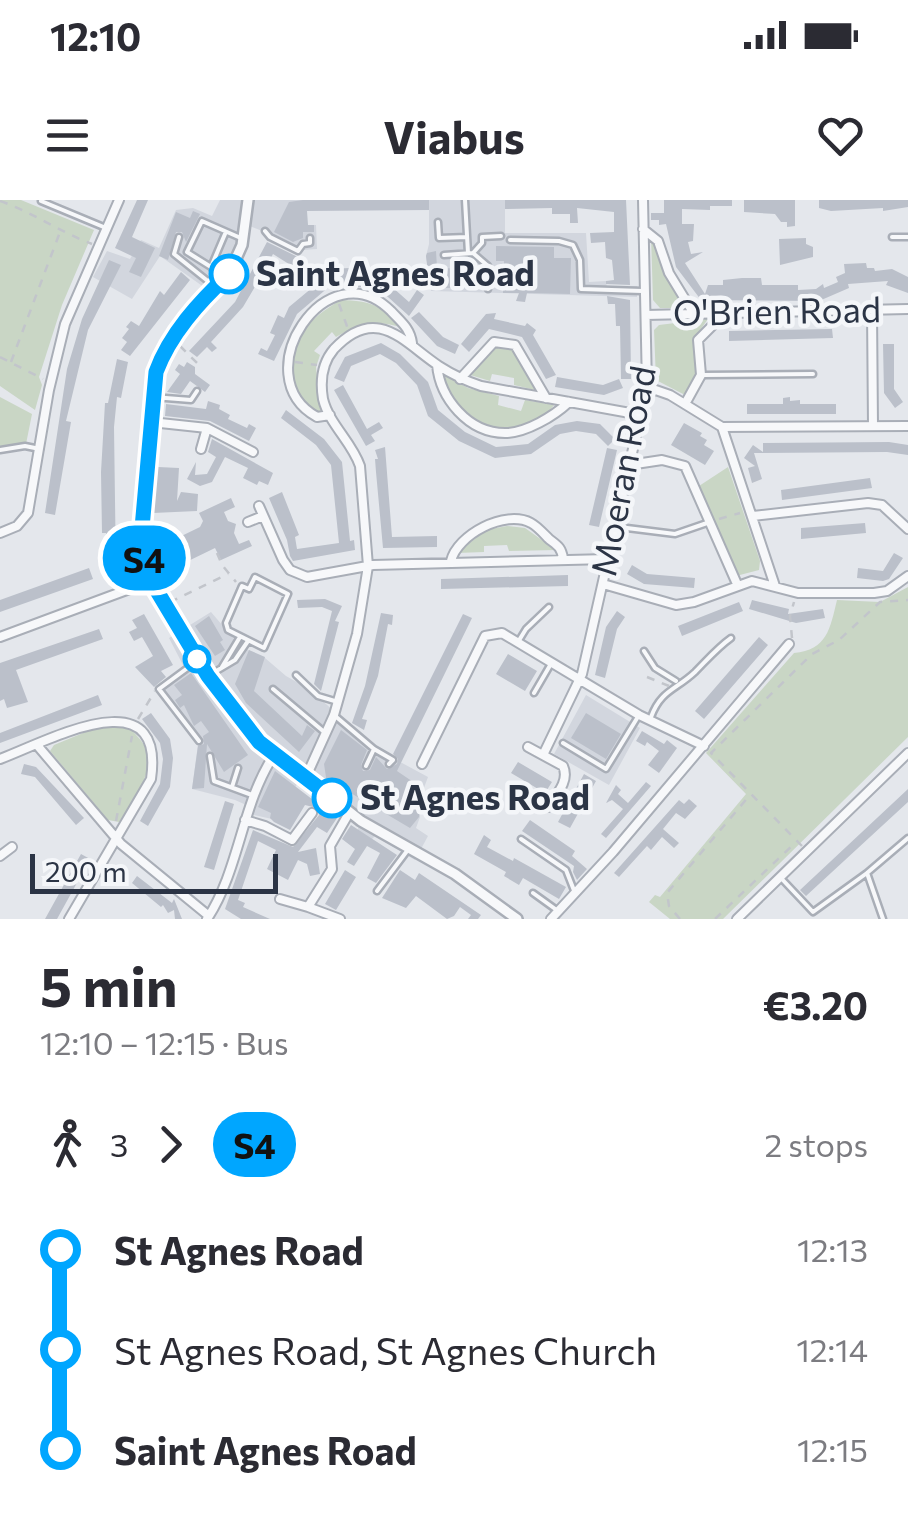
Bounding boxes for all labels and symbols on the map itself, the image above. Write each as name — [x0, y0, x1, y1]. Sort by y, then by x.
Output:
place label: Saint Agnes Road — [256, 250, 535, 293]
marker: Saint Agnes Road — [210, 255, 248, 293]
street label: O'Brien Road — [672, 286, 881, 333]
street label: Moeran Road — [580, 362, 663, 579]
line badge: S4 — [99, 526, 189, 590]
unlabelled marker — [184, 646, 210, 672]
place label: St Agnes Road — [360, 774, 590, 817]
marker: St Agnes Road — [313, 779, 351, 817]
scale bar — [30, 849, 278, 894]

